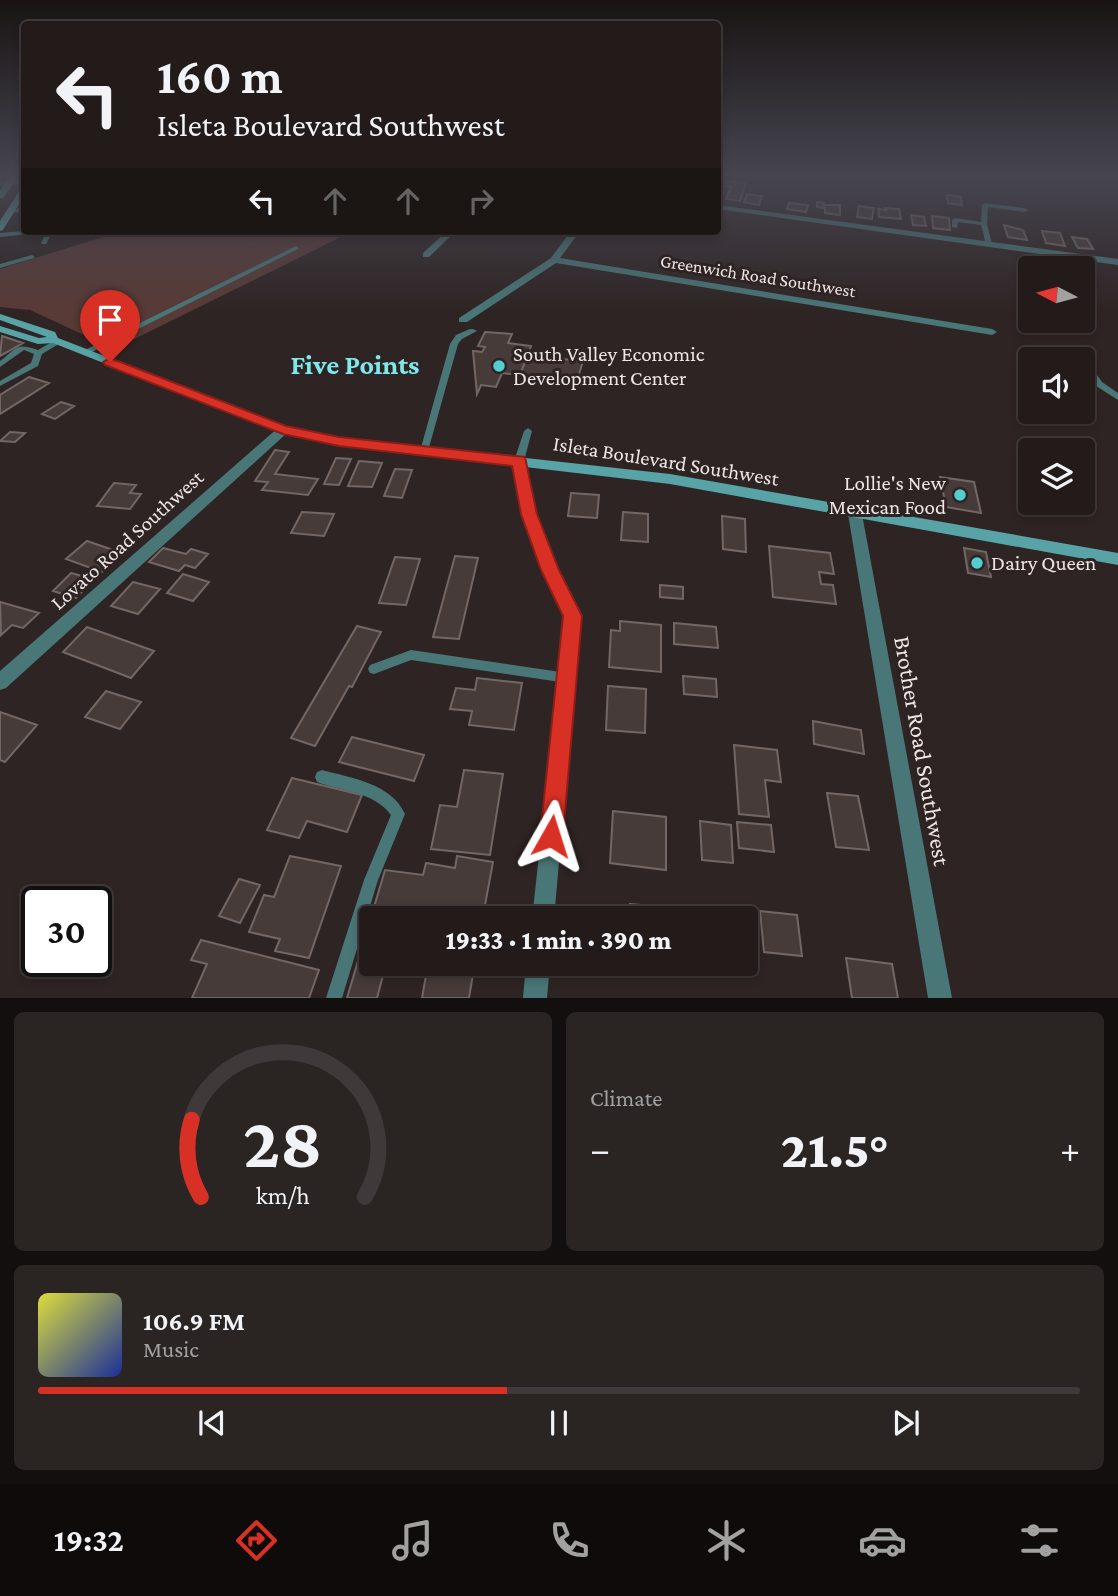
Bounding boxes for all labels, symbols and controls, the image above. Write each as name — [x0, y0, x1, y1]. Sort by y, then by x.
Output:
icon: left — [42, 49, 133, 140]
text: 160 m — [157, 49, 283, 104]
text: Isleta Boulevard Southwest — [157, 107, 505, 143]
icon: left — [243, 182, 281, 220]
icon: ahead — [316, 182, 354, 220]
icon: ahead — [389, 182, 427, 220]
icon: right — [462, 182, 500, 220]
street label: Greenwich Road Southwest — [659, 251, 858, 301]
north arrow — [1018, 256, 1096, 332]
map controls — [1018, 256, 1095, 515]
pin — [80, 290, 140, 362]
icon: arrive — [91, 301, 129, 339]
place label: South Valley Economic Development Center — [513, 342, 705, 390]
button: sound — [1018, 347, 1095, 424]
district label: Five Points — [290, 349, 420, 380]
marker: South Valley Economic Development Center — [491, 358, 507, 374]
street label: Isleta Boulevard Southwest — [551, 431, 782, 491]
button: layers — [1018, 438, 1095, 515]
street label: Lovato Road Southwest — [46, 464, 209, 615]
place label: Lollie's New Mexican Food — [829, 471, 947, 519]
marker: Lollie's New Mexican Food — [952, 487, 968, 503]
place label: Dairy Queen — [991, 551, 1096, 575]
marker: Dairy Queen — [969, 555, 985, 571]
street label: Brother Road Southwest — [889, 634, 956, 869]
position arrow — [514, 799, 588, 873]
speed limit sign: 30 — [21, 886, 112, 977]
text: 19:33 · 1 min · 390 m — [445, 926, 672, 955]
text: Climate — [590, 1085, 662, 1111]
text: 28 — [243, 1103, 323, 1184]
text: 21.5° — [781, 1120, 889, 1178]
text: − — [590, 1128, 610, 1170]
text: + — [1060, 1128, 1080, 1170]
text: km/h — [256, 1182, 310, 1209]
text: 106.9 FM — [143, 1307, 245, 1336]
text: Music — [143, 1336, 199, 1362]
icon: previous — [193, 1404, 231, 1442]
icon: pause — [540, 1404, 578, 1442]
icon: next — [887, 1404, 925, 1442]
icon: directions — [232, 1516, 281, 1565]
icon: music — [388, 1516, 437, 1565]
icon: phone — [545, 1516, 594, 1565]
icon: climate — [702, 1516, 751, 1565]
icon: car — [858, 1516, 907, 1565]
icon: filters — [1015, 1516, 1064, 1565]
text: 19:32 — [54, 1522, 124, 1558]

